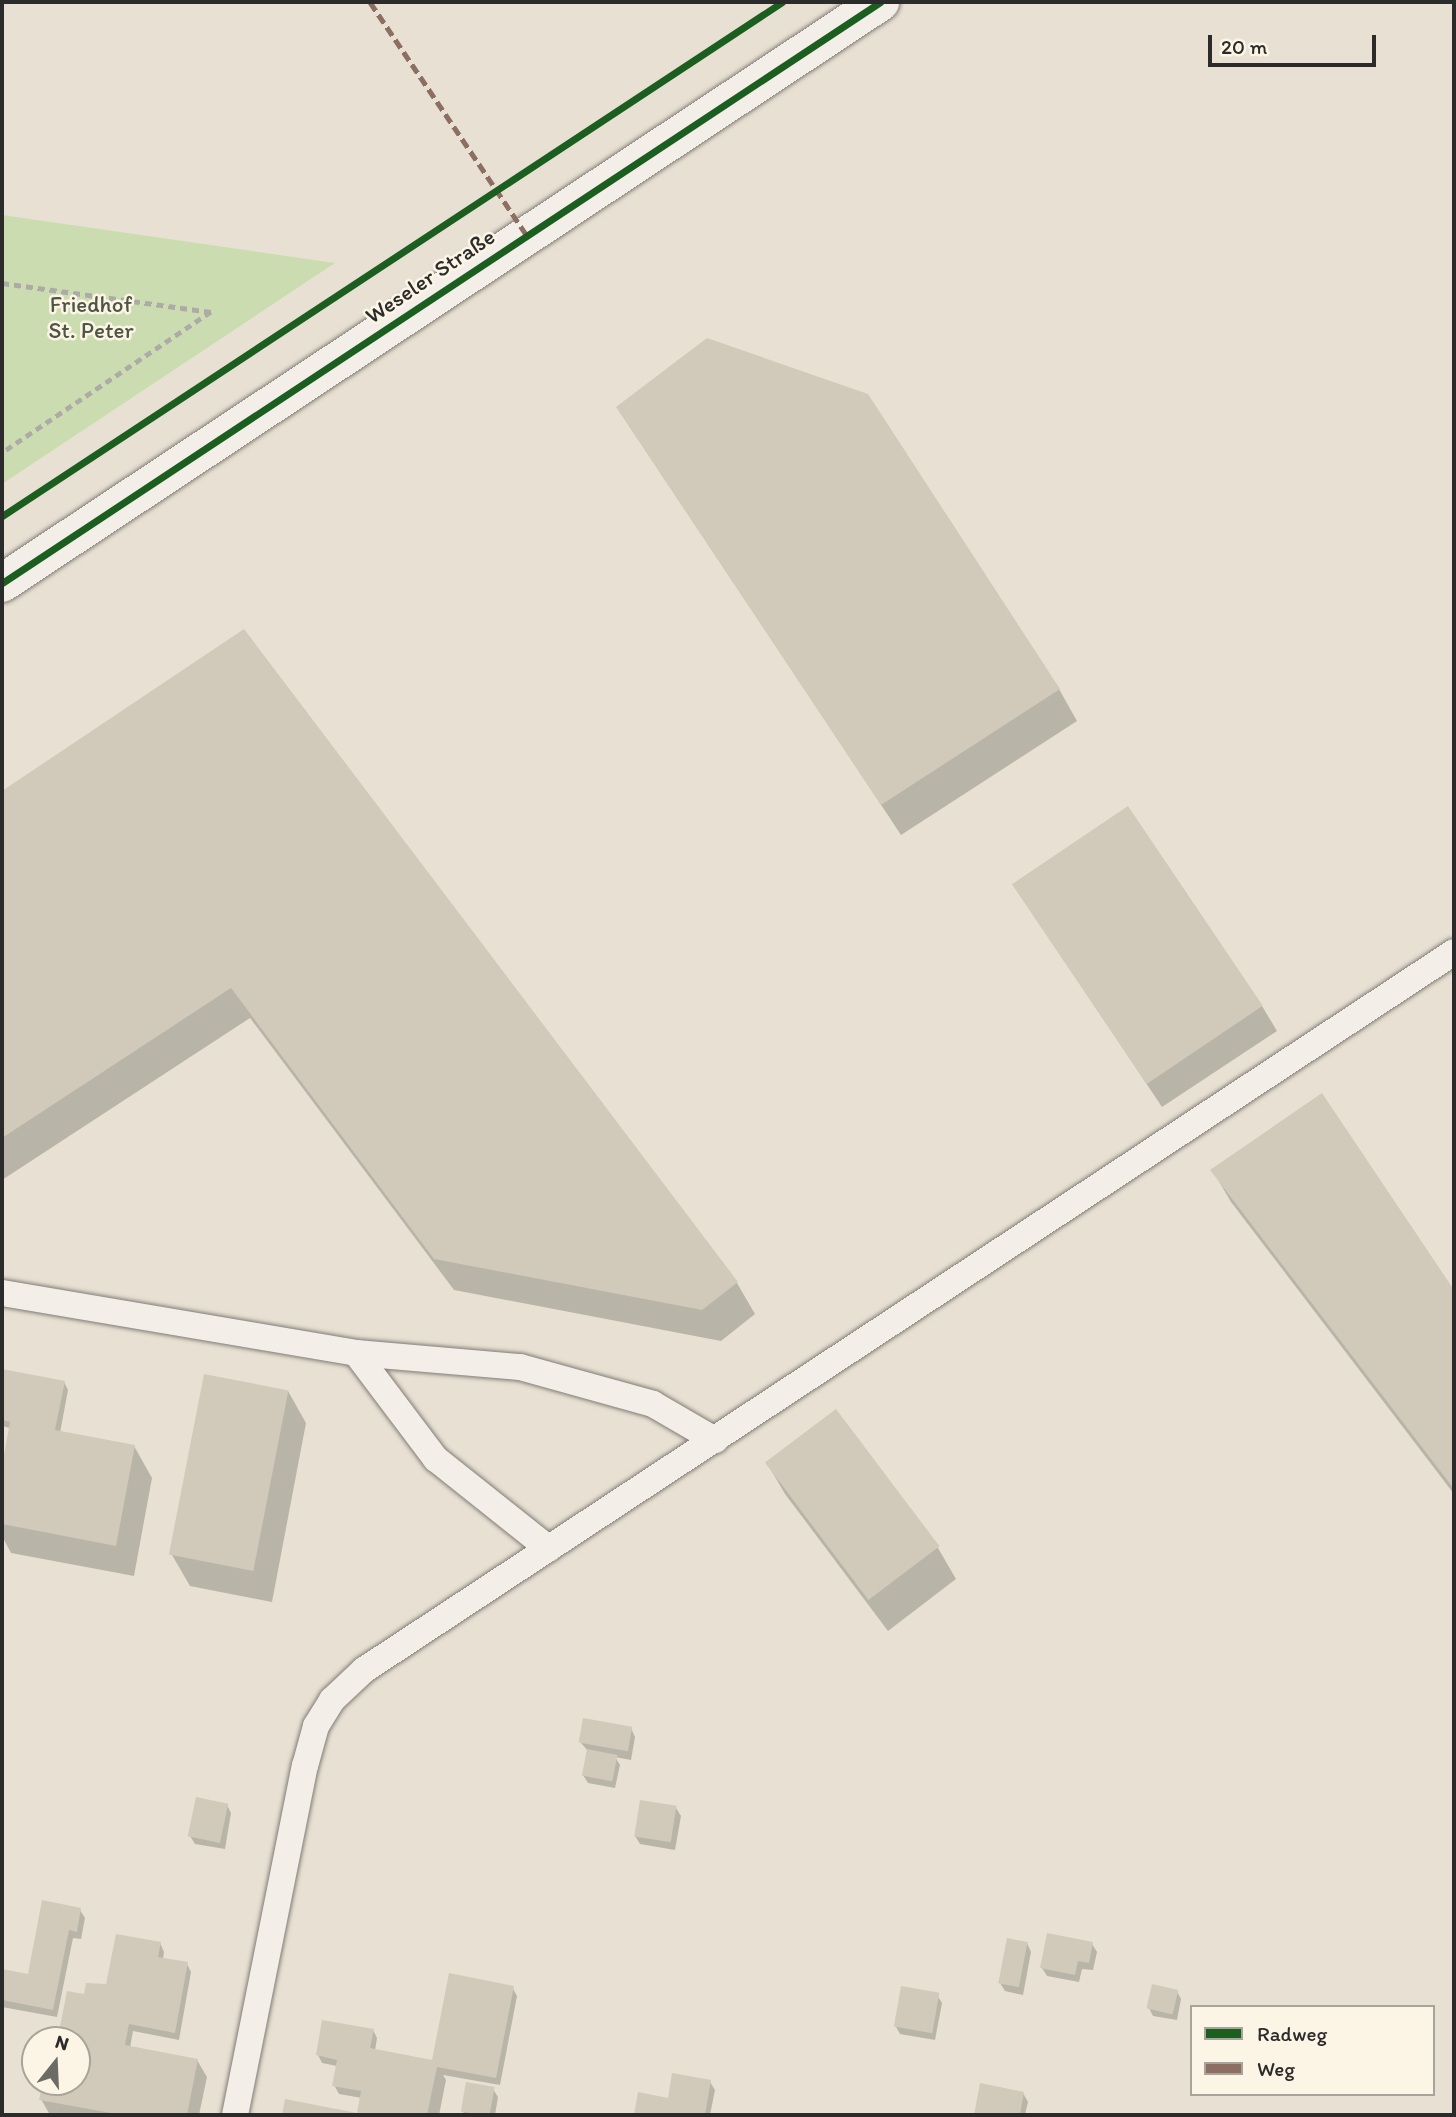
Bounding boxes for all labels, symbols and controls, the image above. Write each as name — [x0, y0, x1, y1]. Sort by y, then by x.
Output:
scale bar — [1211, 21, 1379, 65]
text: 20 m — [1221, 34, 1267, 59]
street label: Weseler Straße — [360, 223, 500, 329]
park label: Friedhof St. Peter — [49, 290, 133, 344]
legend — [1190, 2005, 1435, 2096]
text: Radweg — [1257, 2021, 1327, 2046]
north arrow — [21, 2026, 91, 2096]
text: N — [52, 2030, 72, 2055]
text: Weg — [1257, 2056, 1295, 2081]

